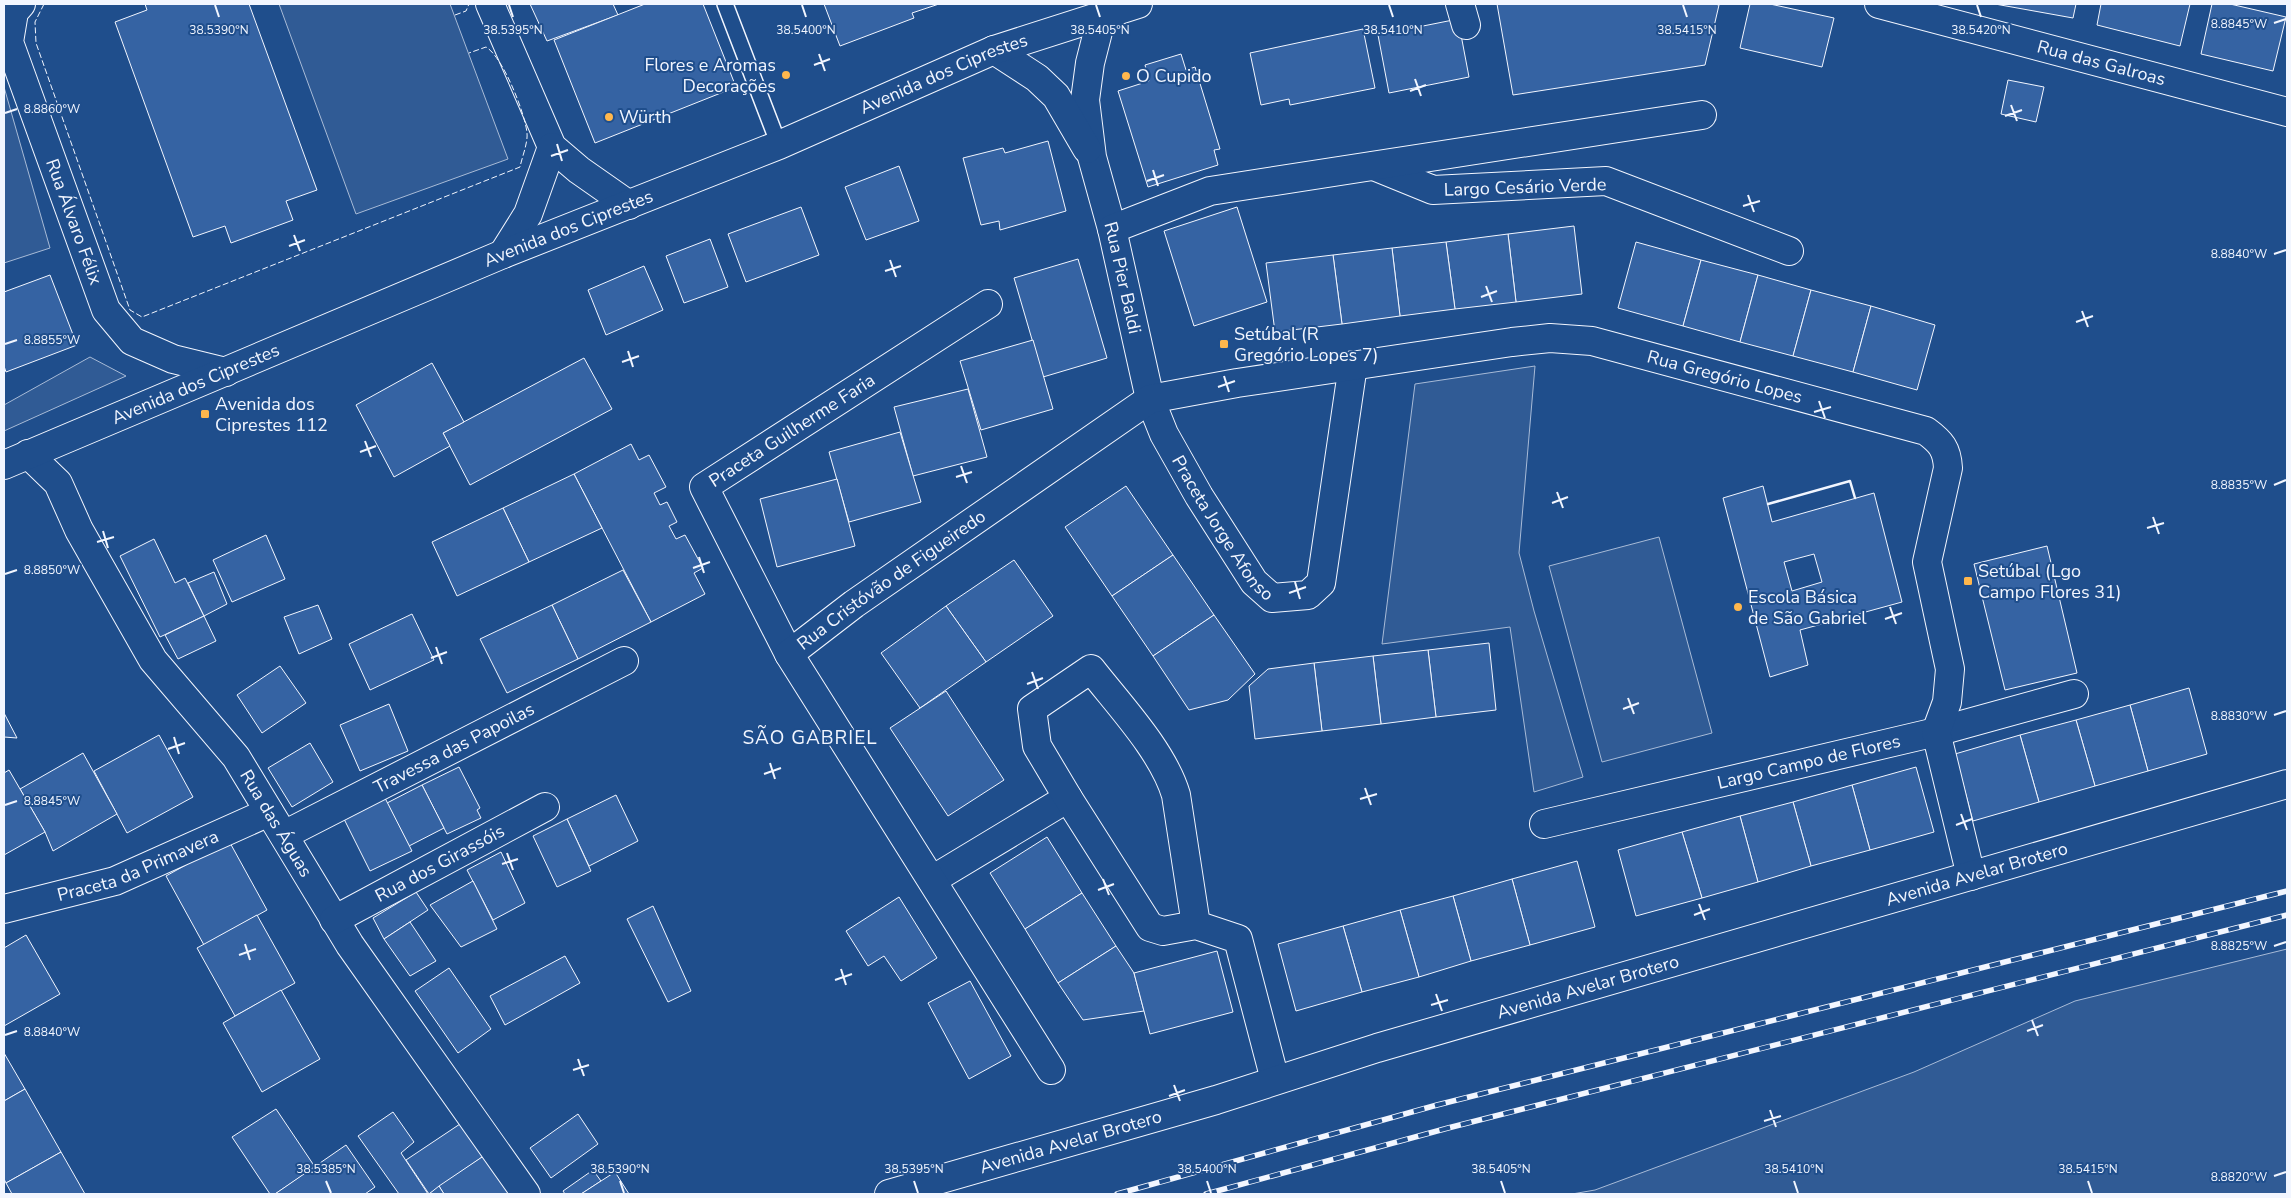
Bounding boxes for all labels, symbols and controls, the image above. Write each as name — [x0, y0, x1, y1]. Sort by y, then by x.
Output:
text: 8.8845°W — [2211, 16, 2267, 32]
text: 38.5390°N — [189, 22, 249, 38]
text: 38.5395°N — [483, 22, 543, 38]
text: 38.5400°N — [776, 22, 836, 38]
text: 38.5405°N — [1070, 22, 1130, 38]
text: 38.5410°N — [1363, 22, 1423, 38]
text: 38.5415°N — [1657, 22, 1717, 38]
text: 38.5420°N — [1951, 22, 2011, 38]
street label: Avenida dos Ciprestes — [856, 28, 1030, 120]
street label: Rua das Galroas — [2034, 34, 2168, 91]
place label: Flores e Aromas Decorações — [644, 53, 776, 98]
place label: O Cupido — [1136, 64, 1212, 88]
marker: Flores e Aromas Decorações — [780, 69, 792, 81]
marker: O Cupido — [1120, 70, 1132, 82]
text: 8.8860°W — [24, 101, 80, 117]
place label: Würth — [619, 105, 671, 129]
marker: Würth — [603, 111, 615, 123]
street label: Rua Álvaro Félix — [40, 155, 108, 288]
street label: Largo Cesário Verde — [1443, 172, 1607, 202]
street label: Avenida dos Ciprestes — [480, 184, 656, 273]
street label: Rua Pier Baldi — [1099, 219, 1147, 336]
text: 8.8840°W — [2211, 246, 2267, 262]
place label: Setúbal (R Gregório Lopes 7) — [1234, 322, 1378, 367]
text: 8.8855°W — [24, 332, 80, 348]
street label: Avenida dos Ciprestes — [108, 338, 283, 430]
marker: Setúbal (R Gregório Lopes 7) — [1218, 338, 1230, 350]
street label: Rua Gregório Lopes — [1645, 344, 1805, 409]
street label: Praceta Guilherme Faria — [704, 368, 880, 493]
place label: Avenida dos Ciprestes 112 — [215, 392, 328, 437]
marker: Avenida dos Ciprestes 112 — [199, 408, 211, 420]
street label: Praceta Jorge Afonso — [1166, 451, 1279, 606]
text: 8.8835°W — [2211, 477, 2267, 493]
street label: Rua Cristóvão de Figueiredo — [792, 504, 991, 656]
place label: Setúbal (Lgo Campo Flores 31) — [1978, 559, 2122, 604]
text: 8.8850°W — [24, 562, 80, 578]
marker: Setúbal (Lgo Campo Flores 31) — [1962, 575, 1974, 587]
place label: Escola Básica de São Gabriel — [1748, 585, 1867, 630]
marker: Escola Básica de São Gabriel — [1732, 601, 1744, 613]
street label: Travessa das Papoilas — [369, 697, 539, 799]
text: 8.8830°W — [2211, 708, 2267, 724]
district label: SÃO GABRIEL — [742, 725, 878, 751]
street label: Largo Campo de Flores — [1715, 729, 1903, 795]
street label: Rua das Águas — [234, 765, 318, 882]
text: 8.8845°W — [24, 793, 80, 809]
street label: Rua dos Girassóis — [371, 819, 509, 908]
street label: Praceta da Primavera — [55, 824, 222, 907]
street label: Avenida Avelar Brotero — [1883, 836, 2071, 912]
text: 8.8825°W — [2211, 938, 2267, 954]
street label: Avenida Avelar Brotero — [1494, 949, 1682, 1025]
text: 8.8840°W — [24, 1024, 80, 1040]
street label: Avenida Avelar Brotero — [977, 1104, 1165, 1179]
text: 38.5385°N — [296, 1161, 356, 1177]
text: 38.5390°N — [590, 1161, 650, 1177]
text: 38.5395°N — [884, 1161, 944, 1177]
text: 38.5400°N — [1177, 1161, 1237, 1177]
text: 38.5405°N — [1471, 1161, 1531, 1177]
text: 38.5410°N — [1764, 1161, 1824, 1177]
text: 38.5415°N — [2058, 1161, 2118, 1177]
text: 8.8820°W — [2211, 1169, 2267, 1185]

